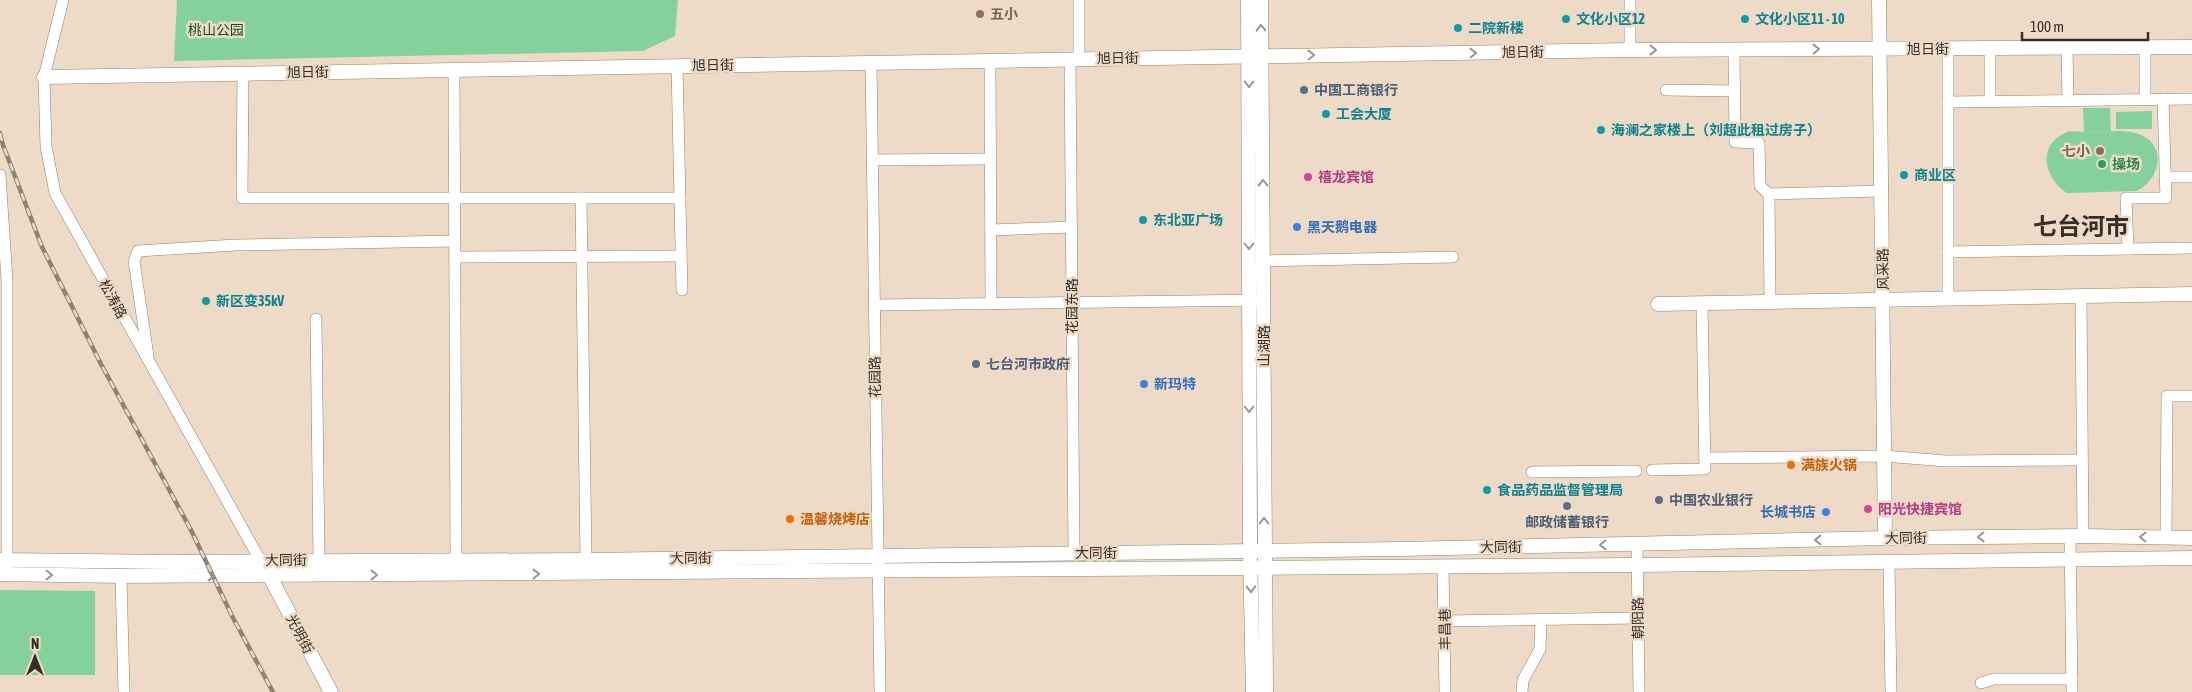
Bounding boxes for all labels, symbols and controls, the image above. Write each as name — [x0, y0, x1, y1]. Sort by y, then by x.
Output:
place label: 五小 — [990, 6, 1018, 22]
marker: 五小 — [974, 8, 986, 20]
scale bar — [2022, 10, 2148, 42]
place label: 文化小区12 — [1576, 11, 1646, 27]
place label: 文化小区11 - 10 — [1755, 11, 1845, 27]
marker: 文化小区12 — [1560, 13, 1572, 25]
marker: 文化小区11 - 10 — [1739, 13, 1751, 25]
text: 100 m — [2030, 18, 2064, 35]
place label: 二院新楼 — [1468, 20, 1524, 36]
park label: 桃山公园 — [188, 22, 244, 38]
marker: 二院新楼 — [1452, 22, 1464, 34]
one-way arrow — [1256, 24, 1267, 32]
street label: 旭日街 — [1907, 41, 1949, 57]
street label: 旭日街 — [1502, 44, 1544, 60]
one-way arrow — [1812, 44, 1820, 54]
one-way arrow — [1650, 45, 1657, 55]
one-way arrow — [1470, 48, 1477, 58]
street label: 旭日街 — [1097, 50, 1139, 66]
one-way arrow — [1307, 50, 1315, 60]
street label: 旭日街 — [692, 57, 734, 73]
street label: 旭日街 — [287, 64, 329, 80]
one-way arrow — [1244, 80, 1254, 88]
place label: 中国工商银行 — [1314, 82, 1398, 98]
marker: 中国工商银行 — [1298, 84, 1310, 96]
place label: 工会大厦 — [1336, 106, 1392, 122]
marker: 工会大厦 — [1320, 108, 1332, 120]
place label: 海澜之家楼上（刘超此租过房子） — [1611, 122, 1821, 138]
marker: 海澜之家楼上（刘超此租过房子） — [1595, 124, 1607, 136]
place label: 七小 — [2062, 143, 2090, 159]
marker: 七小 — [2094, 145, 2106, 157]
place label: 操场 — [2112, 156, 2140, 172]
marker: 操场 — [2096, 158, 2108, 170]
place label: 商业区 — [1914, 167, 1956, 183]
place label: 禧龙宾馆 — [1318, 169, 1374, 185]
marker: 商业区 — [1898, 169, 1910, 181]
marker: 禧龙宾馆 — [1302, 171, 1314, 183]
one-way arrow — [1258, 179, 1269, 187]
place label: 东北亚广场 — [1153, 212, 1223, 228]
district label: 七台河市 — [2033, 213, 2129, 240]
marker: 东北亚广场 — [1137, 214, 1149, 226]
place label: 黑天鹅电器 — [1307, 219, 1378, 235]
marker: 黑天鹅电器 — [1291, 221, 1303, 233]
one-way arrow — [1244, 242, 1254, 250]
street label: 风采路 — [1875, 248, 1891, 290]
street label: 松涛路 — [96, 277, 130, 321]
street label: 花园东路 — [1064, 278, 1080, 334]
place label: 新区变35kV — [216, 293, 284, 309]
marker: 新区变35kV — [200, 295, 212, 307]
street label: 山湖路 — [1256, 325, 1272, 367]
street label: 花园路 — [867, 356, 883, 398]
place label: 七台河市政府 — [986, 356, 1070, 372]
marker: 七台河市政府 — [970, 358, 982, 370]
place label: 新玛特 — [1154, 376, 1196, 392]
marker: 新玛特 — [1138, 378, 1150, 390]
one-way arrow — [1244, 405, 1254, 413]
place label: 满族火锅 — [1801, 457, 1857, 473]
marker: 满族火锅 — [1785, 459, 1797, 471]
place label: 食品药品监督管理局 — [1497, 482, 1623, 498]
marker: 食品药品监督管理局 — [1481, 484, 1493, 496]
place label: 中国农业银行 — [1669, 492, 1753, 508]
marker: 中国农业银行 — [1653, 494, 1665, 506]
marker: 邮政储蓄银行 — [1561, 500, 1573, 512]
place label: 阳光快捷宾馆 — [1878, 501, 1962, 517]
marker: 阳光快捷宾馆 — [1862, 503, 1874, 515]
place label: 长城书店 — [1760, 504, 1816, 520]
marker: 长城书店 — [1820, 506, 1832, 518]
place label: 温馨烧烤店 — [800, 511, 870, 527]
marker: 温馨烧烤店 — [784, 513, 796, 525]
place label: 邮政储蓄银行 — [1525, 514, 1609, 530]
one-way arrow — [1259, 517, 1269, 524]
street label: 大同街 — [1885, 530, 1927, 546]
one-way arrow — [1977, 532, 1984, 542]
one-way arrow — [2139, 532, 2147, 542]
one-way arrow — [1814, 535, 1822, 546]
street label: 大同街 — [1480, 539, 1522, 555]
one-way arrow — [1599, 540, 1607, 550]
street label: 大同街 — [1075, 545, 1117, 561]
street label: 大同街 — [670, 550, 712, 566]
street label: 大同街 — [265, 552, 307, 568]
one-way arrow — [532, 569, 540, 579]
one-way arrow — [45, 570, 53, 581]
one-way arrow — [370, 570, 378, 580]
one-way arrow — [208, 571, 215, 581]
one-way arrow — [1246, 585, 1256, 593]
street label: 朝阳路 — [1630, 597, 1646, 639]
street label: 丰昌巷 — [1437, 608, 1453, 650]
street label: 光明街 — [283, 612, 317, 656]
north arrow — [10, 632, 60, 682]
text: N — [31, 636, 39, 652]

